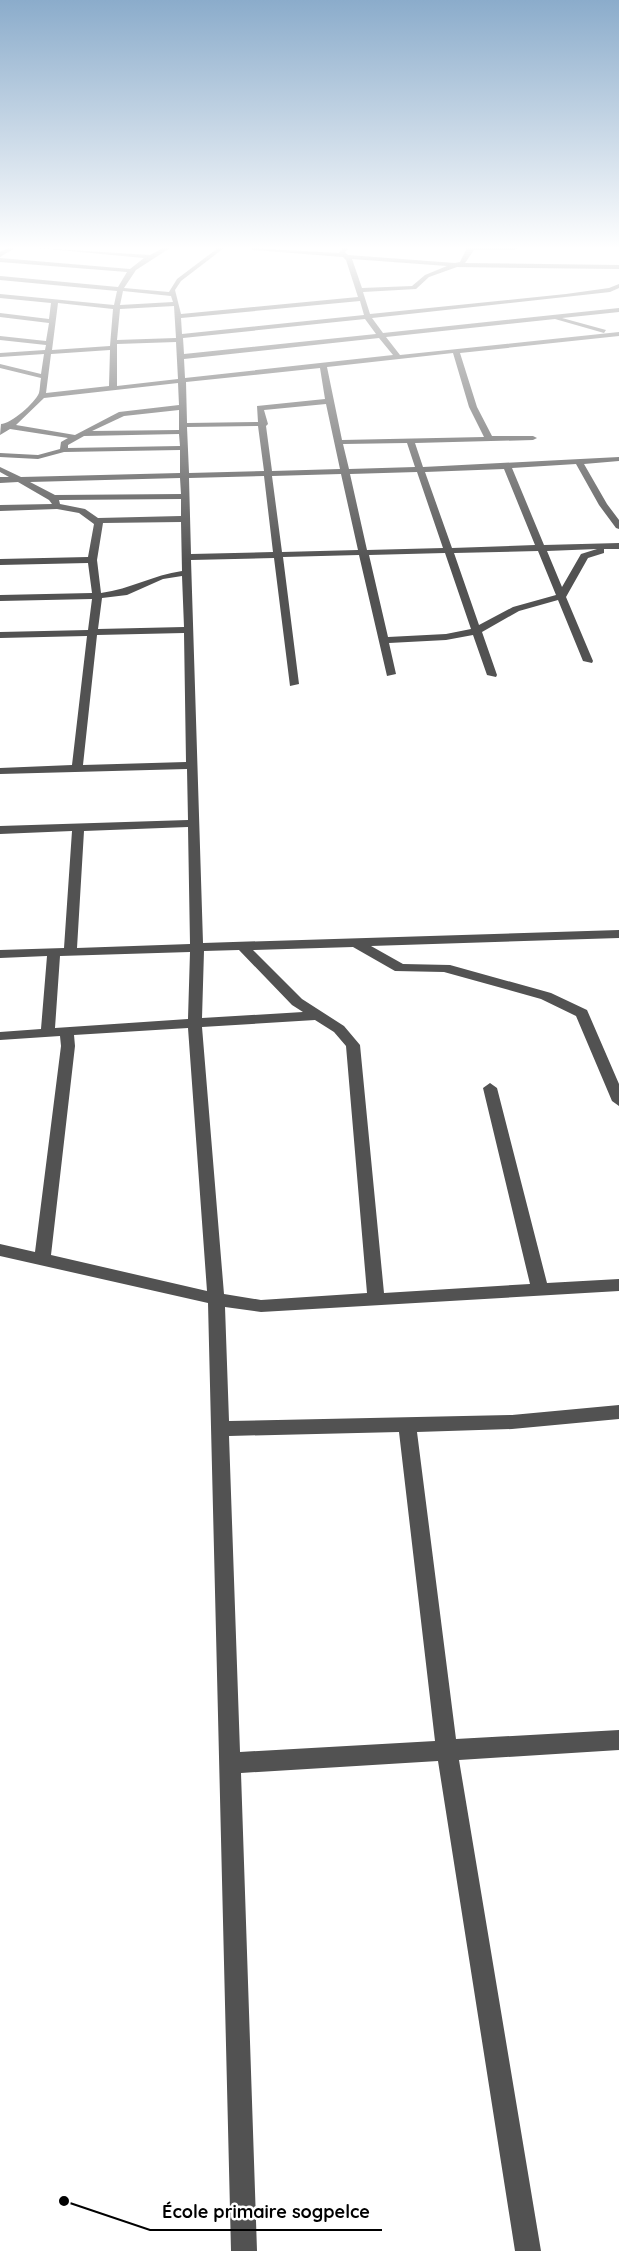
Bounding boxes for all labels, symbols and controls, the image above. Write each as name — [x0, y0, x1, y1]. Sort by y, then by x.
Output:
callout: École primaire sogpelce — [150, 2194, 382, 2230]
text: École primaire sogpelce — [162, 2200, 370, 2223]

